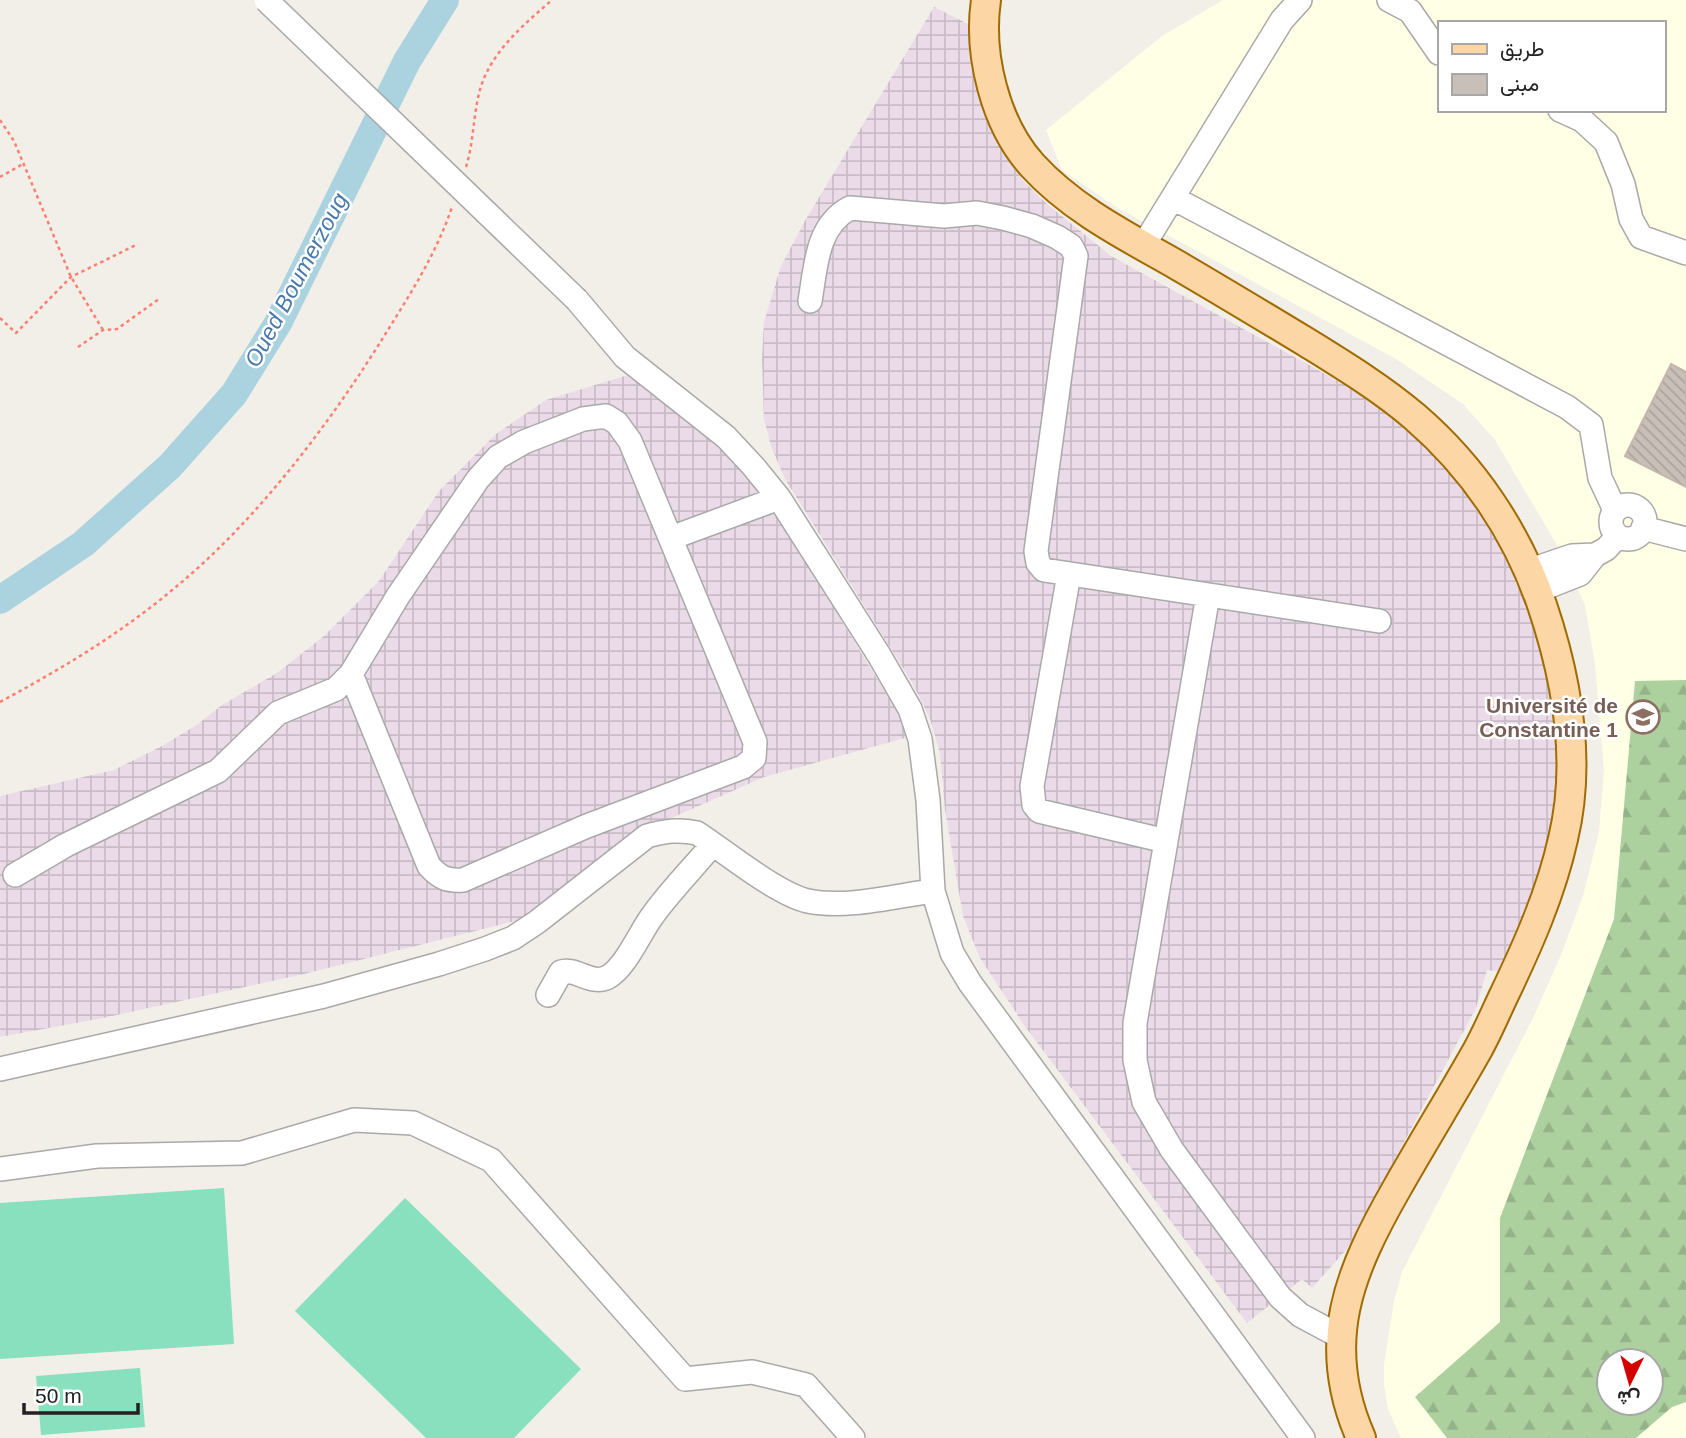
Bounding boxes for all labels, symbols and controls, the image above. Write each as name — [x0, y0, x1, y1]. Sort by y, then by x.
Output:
legend — [1438, 21, 1665, 112]
text: طريق — [1500, 37, 1545, 62]
text: مبنى — [1500, 72, 1539, 96]
water label: Oued Boumerzoug — [239, 188, 353, 371]
place label: Université de Constantine 1 — [1479, 694, 1618, 741]
school or university icon: Université de Constantine 1 — [1624, 698, 1662, 736]
north arrow — [1595, 1347, 1665, 1417]
scale bar — [24, 1372, 138, 1416]
text: 50 m — [35, 1384, 82, 1407]
text: ش — [1616, 1386, 1641, 1410]

